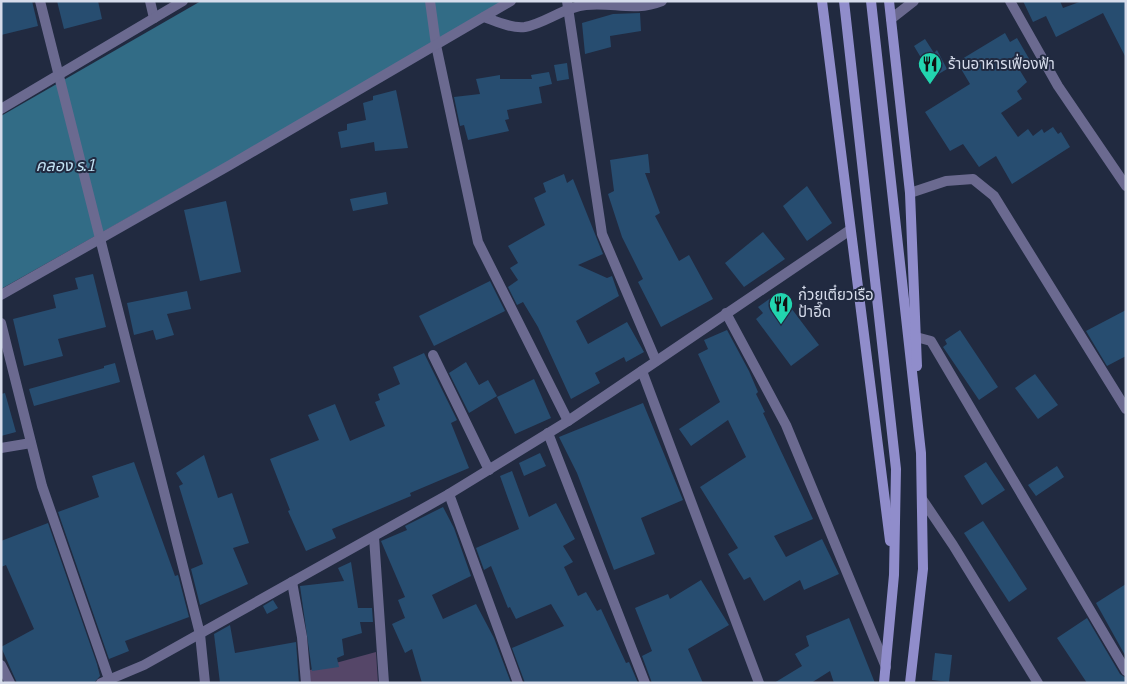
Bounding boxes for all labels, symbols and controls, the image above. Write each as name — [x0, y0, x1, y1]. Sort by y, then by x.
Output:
restaurant icon: ร้านอาหารเฟื่องฟ้า — [917, 51, 943, 85]
place label: ร้านอาหารเฟื่องฟ้า — [948, 53, 1055, 73]
water label: คลอง ร.1 — [36, 155, 96, 175]
place label: ก๋วยเตี๋ยวเรือ ป้าอี๊ด — [798, 284, 874, 321]
restaurant icon: ก๋วยเตี๋ยวเรือ ป้าอี๊ด — [768, 291, 794, 325]

